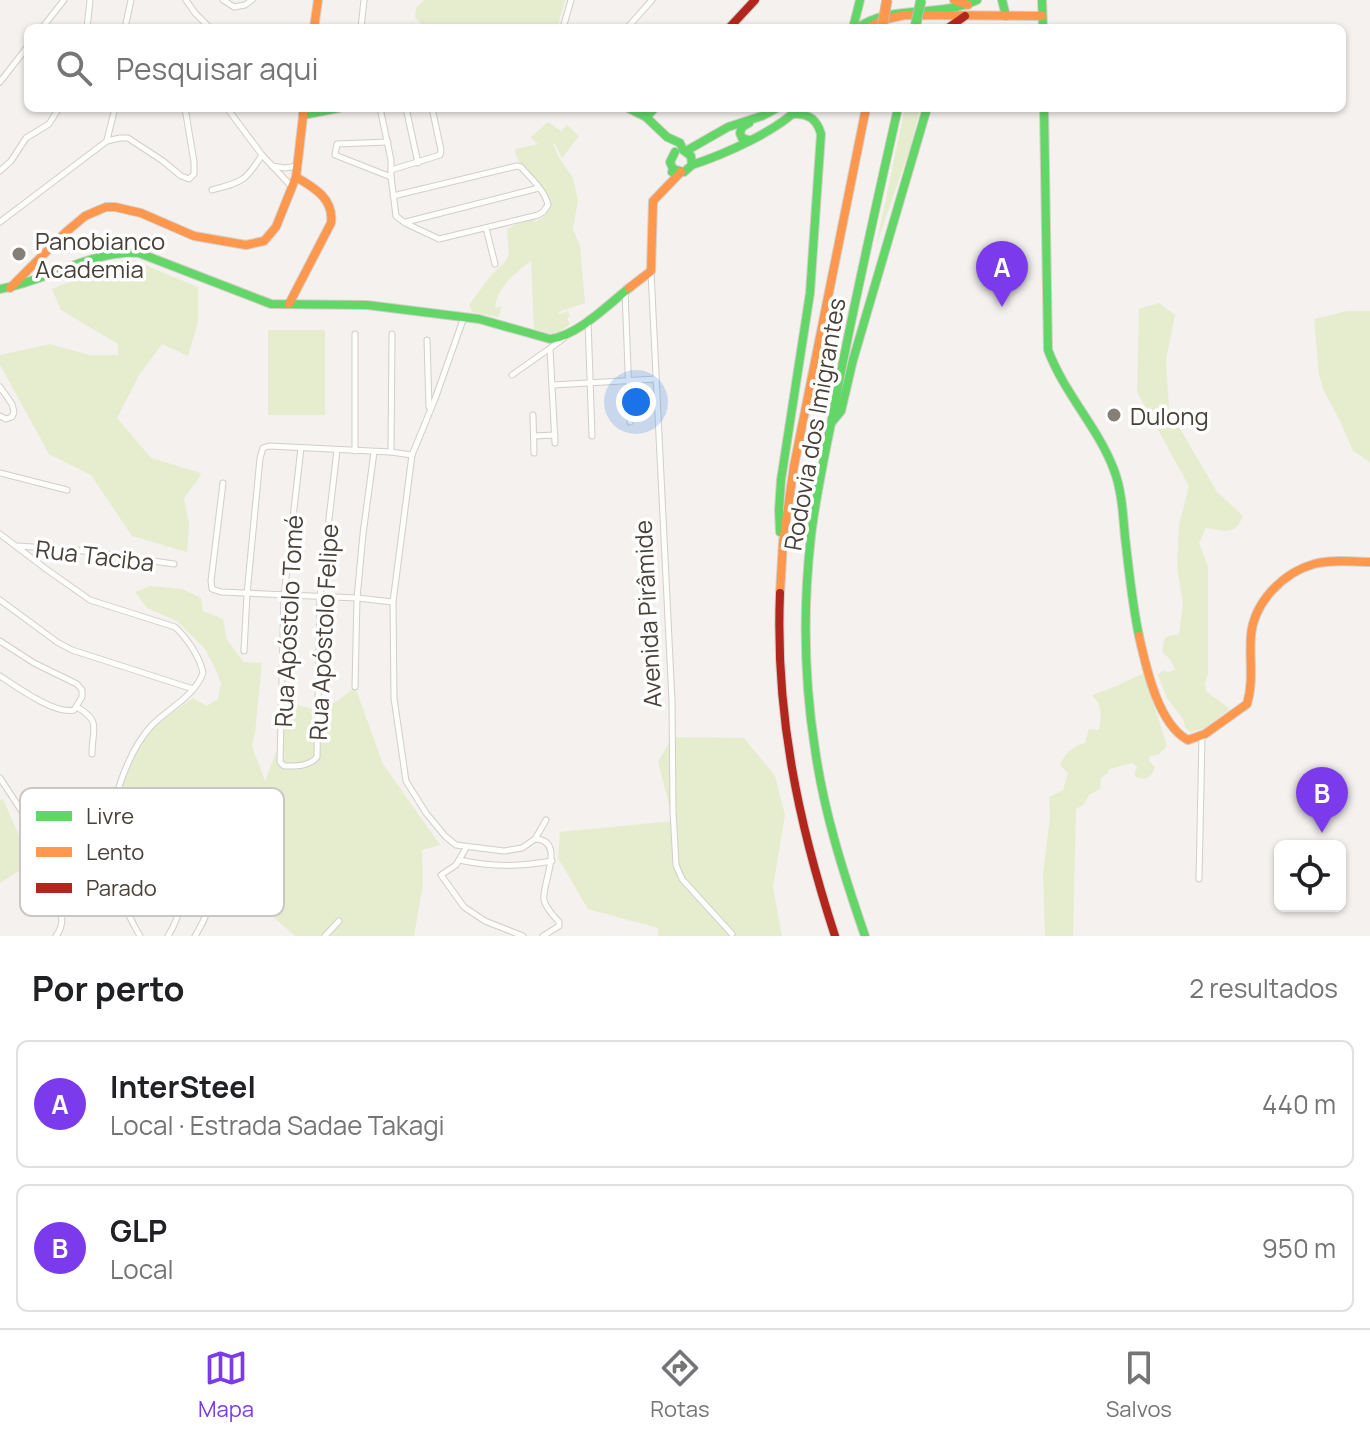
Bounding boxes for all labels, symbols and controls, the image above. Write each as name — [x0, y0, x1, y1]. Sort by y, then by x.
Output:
search box — [24, 24, 1346, 112]
icon: search — [52, 46, 96, 90]
text: Pesquisar aqui — [116, 48, 318, 89]
place label: Panobianco Academia — [35, 224, 165, 285]
pin: A — [976, 241, 1028, 307]
marker: Panobianco Academia — [10, 245, 28, 263]
street label: Rodovia dos Imigrantes — [776, 295, 852, 553]
your location — [616, 382, 656, 422]
place label: Dulong — [1130, 399, 1209, 432]
marker: Dulong — [1105, 406, 1123, 424]
street label: Rua Apóstolo Tomé — [266, 514, 310, 728]
street label: Avenida Pirâmide — [626, 519, 668, 709]
street label: Rua Apóstolo Felipe — [301, 523, 345, 741]
street label: Rua Taciba — [34, 531, 156, 579]
pin: B — [1296, 767, 1348, 833]
legend — [20, 788, 284, 916]
text: Livre — [86, 801, 134, 831]
text: Lento — [86, 837, 144, 867]
map controls — [1274, 840, 1346, 912]
button: locate — [1274, 840, 1346, 912]
text: Parado — [86, 873, 157, 903]
text: Por perto — [32, 965, 185, 1011]
text: 2 resultados — [1189, 970, 1338, 1006]
text: InterSteel — [110, 1066, 256, 1107]
text: A — [51, 1086, 69, 1122]
text: 440 m — [1262, 1086, 1336, 1122]
text: Local · Estrada Sadae Takagi — [110, 1107, 445, 1143]
text: GLP — [110, 1210, 167, 1251]
text: B — [52, 1230, 68, 1266]
text: 950 m — [1262, 1230, 1336, 1266]
text: Local — [110, 1251, 173, 1287]
tab: Mapa — [198, 1346, 254, 1424]
tab: Rotas — [650, 1346, 710, 1424]
tab: Salvos — [1106, 1346, 1172, 1424]

